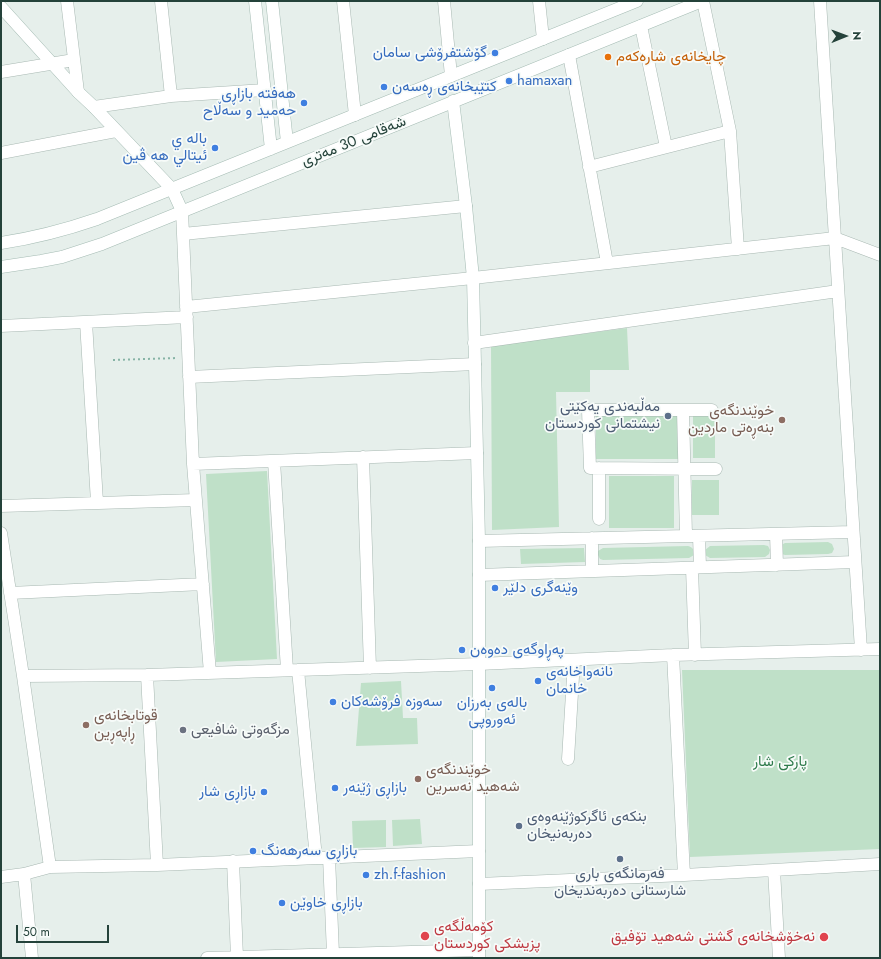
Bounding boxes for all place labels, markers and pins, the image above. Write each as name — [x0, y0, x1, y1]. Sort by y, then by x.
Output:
place label: گۆشتفرۆشی سامان — [373, 44, 487, 62]
marker: گۆشتفرۆشی سامان — [490, 48, 500, 58]
place label: چایخانەی شارەکەم — [616, 48, 726, 66]
marker: چایخانەی شارەکەم — [603, 52, 613, 62]
place label: hamaxan — [517, 72, 572, 90]
marker: hamaxan — [504, 76, 514, 86]
place label: کتێبخانەی ڕەسەن — [392, 78, 497, 96]
marker: کتێبخانەی ڕەسەن — [379, 82, 389, 92]
place label: هەفتە بازاڕی حەمید و سەڵاح — [203, 85, 296, 120]
marker: هەفتە بازاڕی حەمید و سەڵاح — [299, 98, 309, 108]
place label: باله ي ئيتالي هه ڤين — [122, 130, 207, 165]
marker: باله ي ئيتالي هه ڤين — [210, 143, 220, 153]
place label: مەڵبەندی یەکێتی نیشتمانی کوردستان — [545, 398, 660, 433]
place label: خوێندنگەی بنەڕەتی ماردین — [688, 402, 774, 437]
marker: مەڵبەندی یەکێتی نیشتمانی کوردستان — [663, 411, 673, 421]
marker: خوێندنگەی بنەڕەتی ماردین — [777, 415, 787, 425]
place label: وێنەگری دلێر — [503, 579, 578, 597]
marker: وێنەگری دلێر — [490, 583, 500, 593]
place label: پەڕاوگەی دەوەن — [470, 641, 564, 659]
marker: پەڕاوگەی دەوەن — [457, 645, 467, 655]
place label: نانەواخانەی خانمان — [546, 663, 613, 698]
marker: نانەواخانەی خانمان — [533, 676, 543, 686]
marker: بالەی بەرزان ئەوروپی — [487, 683, 497, 693]
place label: سەوزە فرۆشەکان — [341, 693, 442, 711]
place label: بالەی بەرزان ئەوروپی — [457, 694, 527, 729]
marker: سەوزە فرۆشەکان — [328, 697, 338, 707]
place label: قوتابخانەی ڕاپەڕین — [94, 707, 158, 742]
marker: قوتابخانەی ڕاپەڕین — [81, 720, 91, 730]
place label: مزگەوتی شافیعی — [191, 721, 290, 739]
marker: مزگەوتی شافیعی — [178, 725, 188, 735]
place label: خوێندنگەی شەهید نەسرین — [426, 761, 520, 796]
marker: خوێندنگەی شەهید نەسرین — [413, 774, 423, 784]
place label: بازاڕی ژێنەر — [343, 779, 407, 797]
place label: بازاڕی شار — [199, 783, 256, 801]
marker: بازاڕی ژێنەر — [330, 783, 340, 793]
marker: بازاڕی شار — [259, 787, 269, 797]
place label: بنکەی ئاگرکوژێنەوەی دەربەنیخان — [527, 808, 647, 843]
marker: بنکەی ئاگرکوژێنەوەی دەربەنیخان — [514, 821, 524, 831]
place label: بازاڕی سەرهەنگ — [261, 842, 357, 860]
marker: بازاڕی سەرهەنگ — [248, 846, 258, 856]
marker: فەرمانگەی باری شارستانی دەربەندیخان — [615, 854, 625, 864]
place label: فەرمانگەی باری شارستانی دەربەندیخان — [554, 865, 686, 900]
place label: zh.f-fashion — [374, 866, 446, 884]
marker: zh.f-fashion — [361, 870, 371, 880]
place label: بازاڕی خاوێن — [290, 894, 363, 912]
marker: بازاڕی خاوێن — [277, 898, 287, 908]
place label: كۆمەڵگەی پزیشكی كوردستان — [434, 918, 540, 953]
place label: نەخۆشخانەی گشتی شەهید تۆفیق — [611, 928, 815, 946]
marker: كۆمەڵگەی پزیشكی كوردستان — [419, 930, 431, 942]
marker: نەخۆشخانەی گشتی شەهید تۆفیق — [818, 931, 830, 943]

